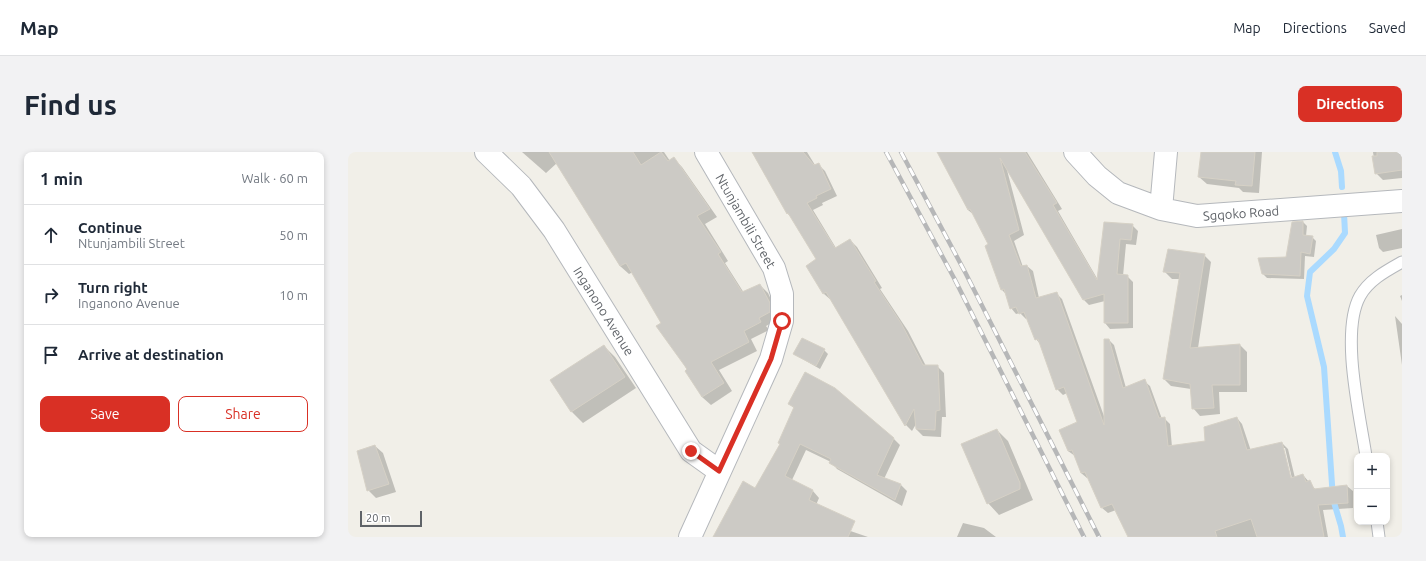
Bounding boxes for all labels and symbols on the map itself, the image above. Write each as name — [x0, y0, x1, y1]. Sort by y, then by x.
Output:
street label: Ntunjambili Street — [713, 171, 779, 271]
street label: Sgqoko Road — [1202, 203, 1280, 223]
street label: Inganono Avenue — [571, 264, 637, 358]
route start — [773, 312, 791, 330]
route end — [682, 442, 700, 460]
scale bar — [360, 509, 422, 528]

